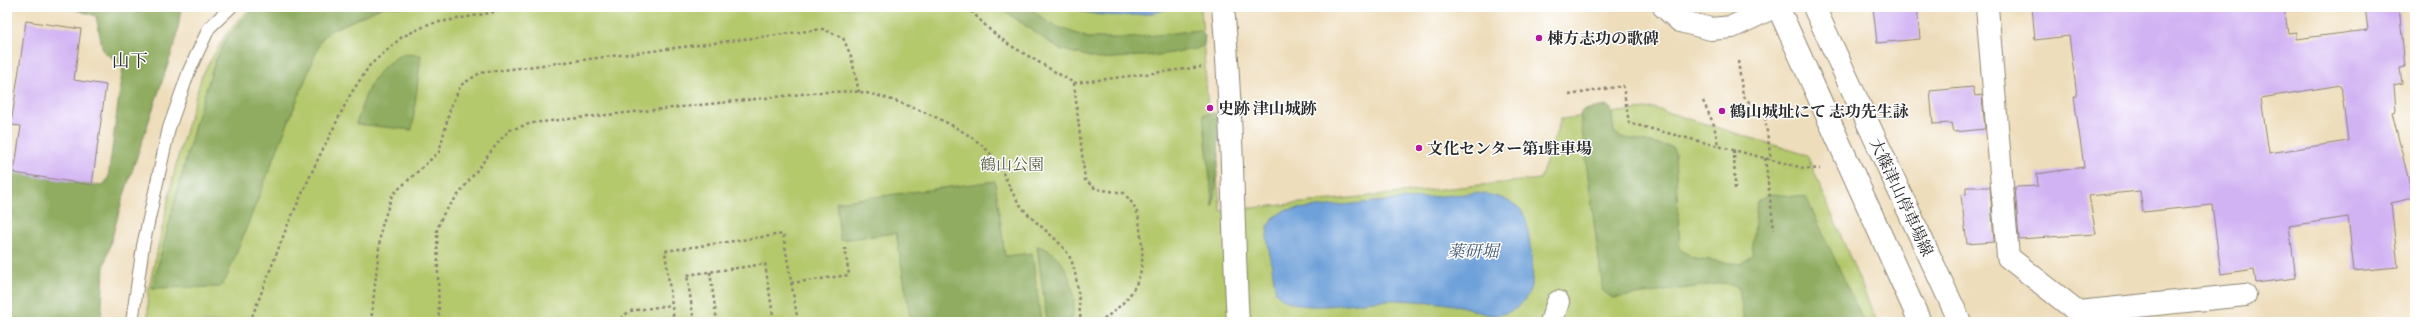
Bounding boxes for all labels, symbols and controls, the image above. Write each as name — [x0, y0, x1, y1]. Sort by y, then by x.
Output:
place label: 棟方志功の歌碑 — [1547, 28, 1659, 50]
marker: 棟方志功の歌碑 — [1534, 33, 1544, 43]
district label: 山下 — [112, 49, 148, 73]
place label: 史跡 津山城跡 — [1218, 98, 1317, 120]
place label: 鶴山城址にて 志功先生詠 — [1730, 101, 1909, 123]
marker: 史跡 津山城跡 — [1205, 103, 1215, 113]
marker: 鶴山城址にて 志功先生詠 — [1717, 106, 1727, 116]
street label: 大篠津山停車場線 — [1864, 135, 1938, 260]
place label: 文化センター第1駐車場 — [1427, 138, 1592, 160]
marker: 文化センター第1駐車場 — [1414, 143, 1424, 153]
park label: 鶴山公園 — [980, 154, 1044, 176]
water label: 薬研堀 — [1448, 240, 1501, 263]

